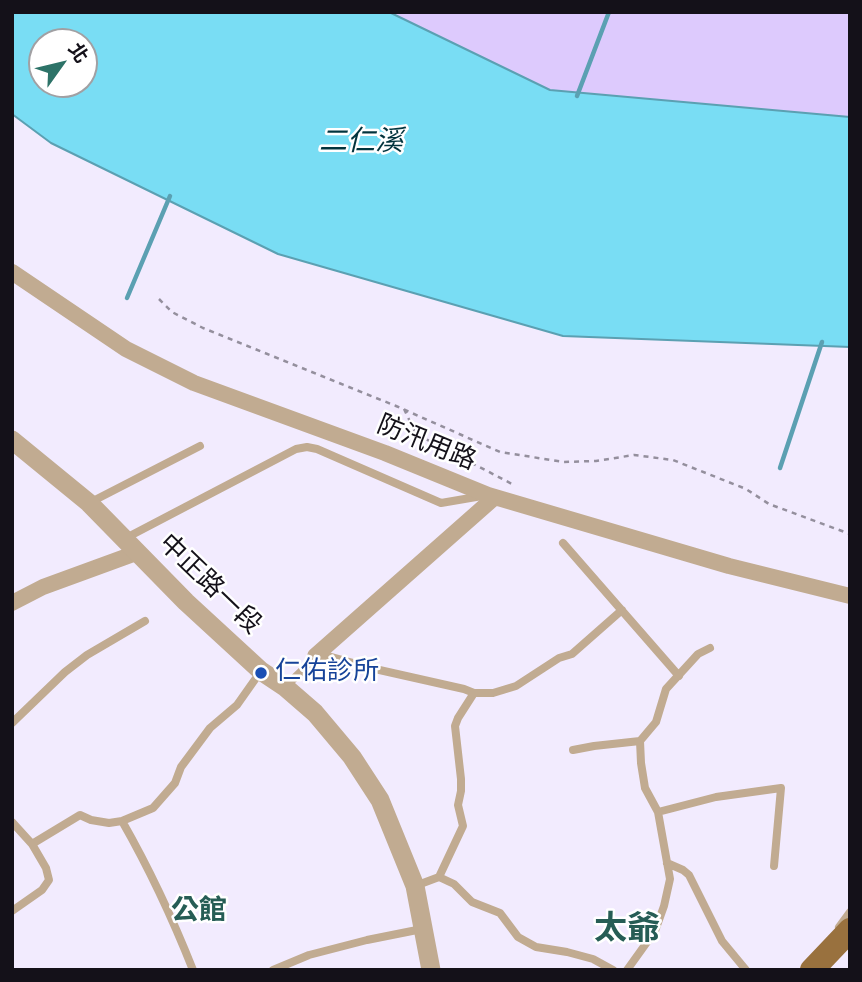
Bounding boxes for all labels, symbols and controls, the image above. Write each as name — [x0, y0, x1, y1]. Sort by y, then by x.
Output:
north arrow — [28, 28, 98, 98]
text: 北 — [62, 36, 96, 68]
water label: 二仁溪 — [319, 126, 403, 160]
street label: 防汛用路 — [372, 410, 480, 478]
street label: 中正路一段 — [151, 529, 267, 641]
place label: 仁佑診所 — [275, 657, 379, 689]
marker: 仁佑診所 — [253, 665, 269, 681]
district label: 公館 — [171, 895, 227, 929]
district label: 太爺 — [594, 911, 660, 951]

